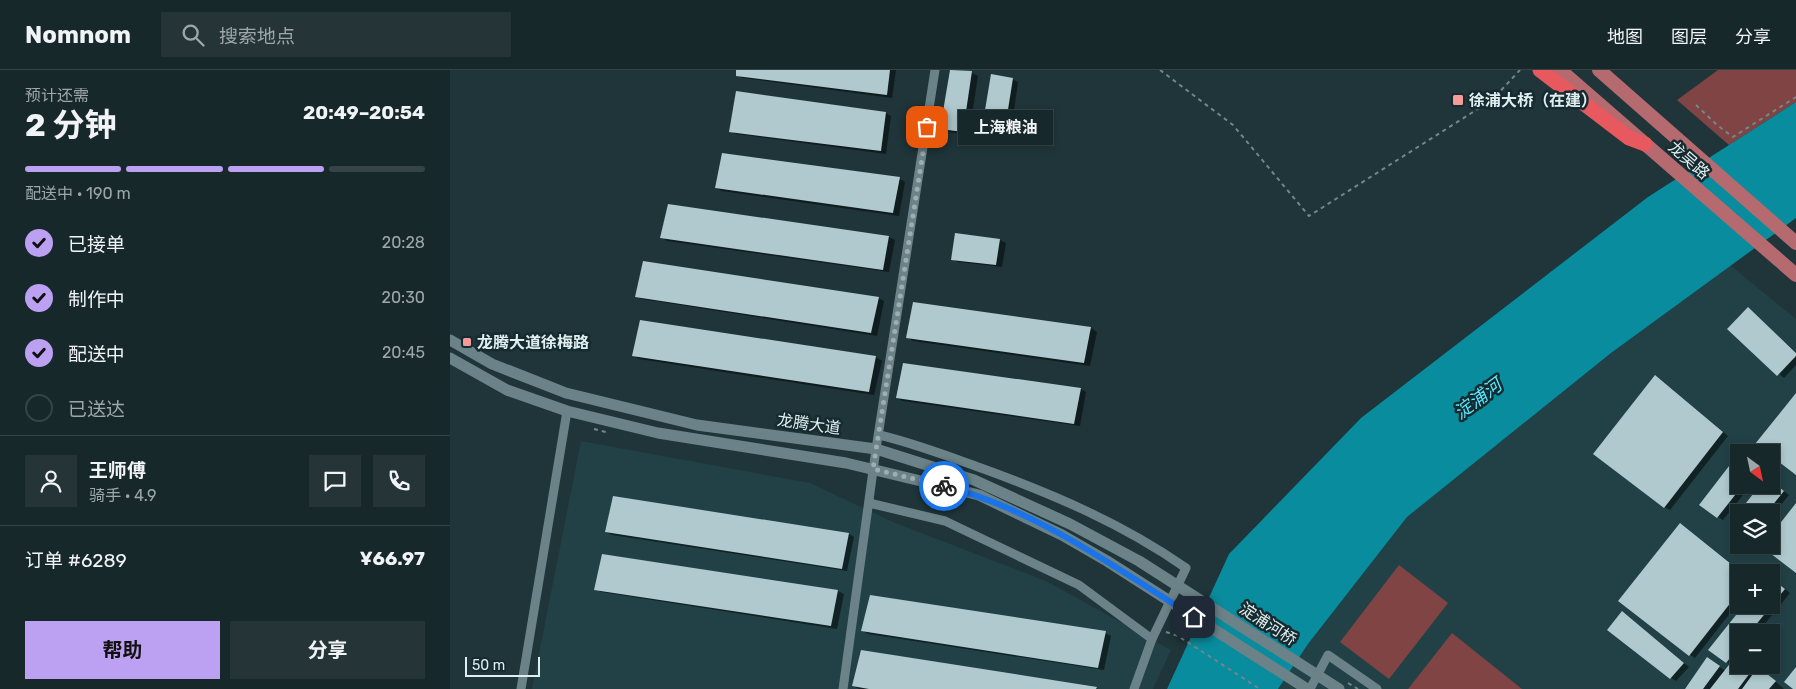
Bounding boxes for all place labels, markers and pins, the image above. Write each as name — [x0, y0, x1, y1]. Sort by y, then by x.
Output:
place label: 徐浦大桥（在建） — [1469, 91, 1597, 110]
marker: 徐浦大桥（在建） — [1451, 93, 1465, 107]
pin — [906, 106, 948, 148]
callout: 上海粮油 — [957, 110, 1052, 144]
place label: 龙腾大道徐梅路 — [477, 333, 589, 352]
marker: 龙腾大道徐梅路 — [461, 336, 473, 348]
pin — [1173, 596, 1215, 638]

